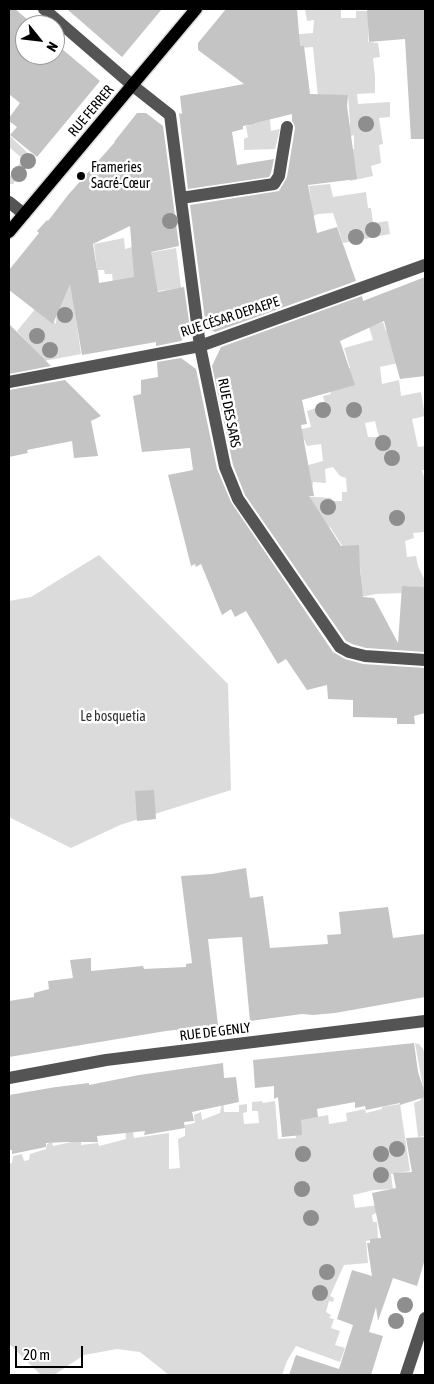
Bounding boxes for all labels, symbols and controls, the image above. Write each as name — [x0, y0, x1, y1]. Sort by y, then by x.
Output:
north arrow — [15, 15, 65, 65]
text: N — [43, 39, 61, 54]
street label: RUE FERRER — [65, 82, 117, 140]
place label: Frameries Sacré-Cœur — [91, 160, 150, 192]
marker: Frameries Sacré-Cœur — [75, 170, 87, 182]
street label: RUE CÉSAR DEPAEPE — [179, 293, 281, 341]
street label: RUE DES SARS — [214, 377, 244, 449]
park label: Le bosquetia — [80, 709, 146, 725]
street label: RUE DE GENLY — [179, 1019, 251, 1045]
scale bar — [18, 1336, 85, 1368]
text: 20 m — [23, 1346, 50, 1363]

